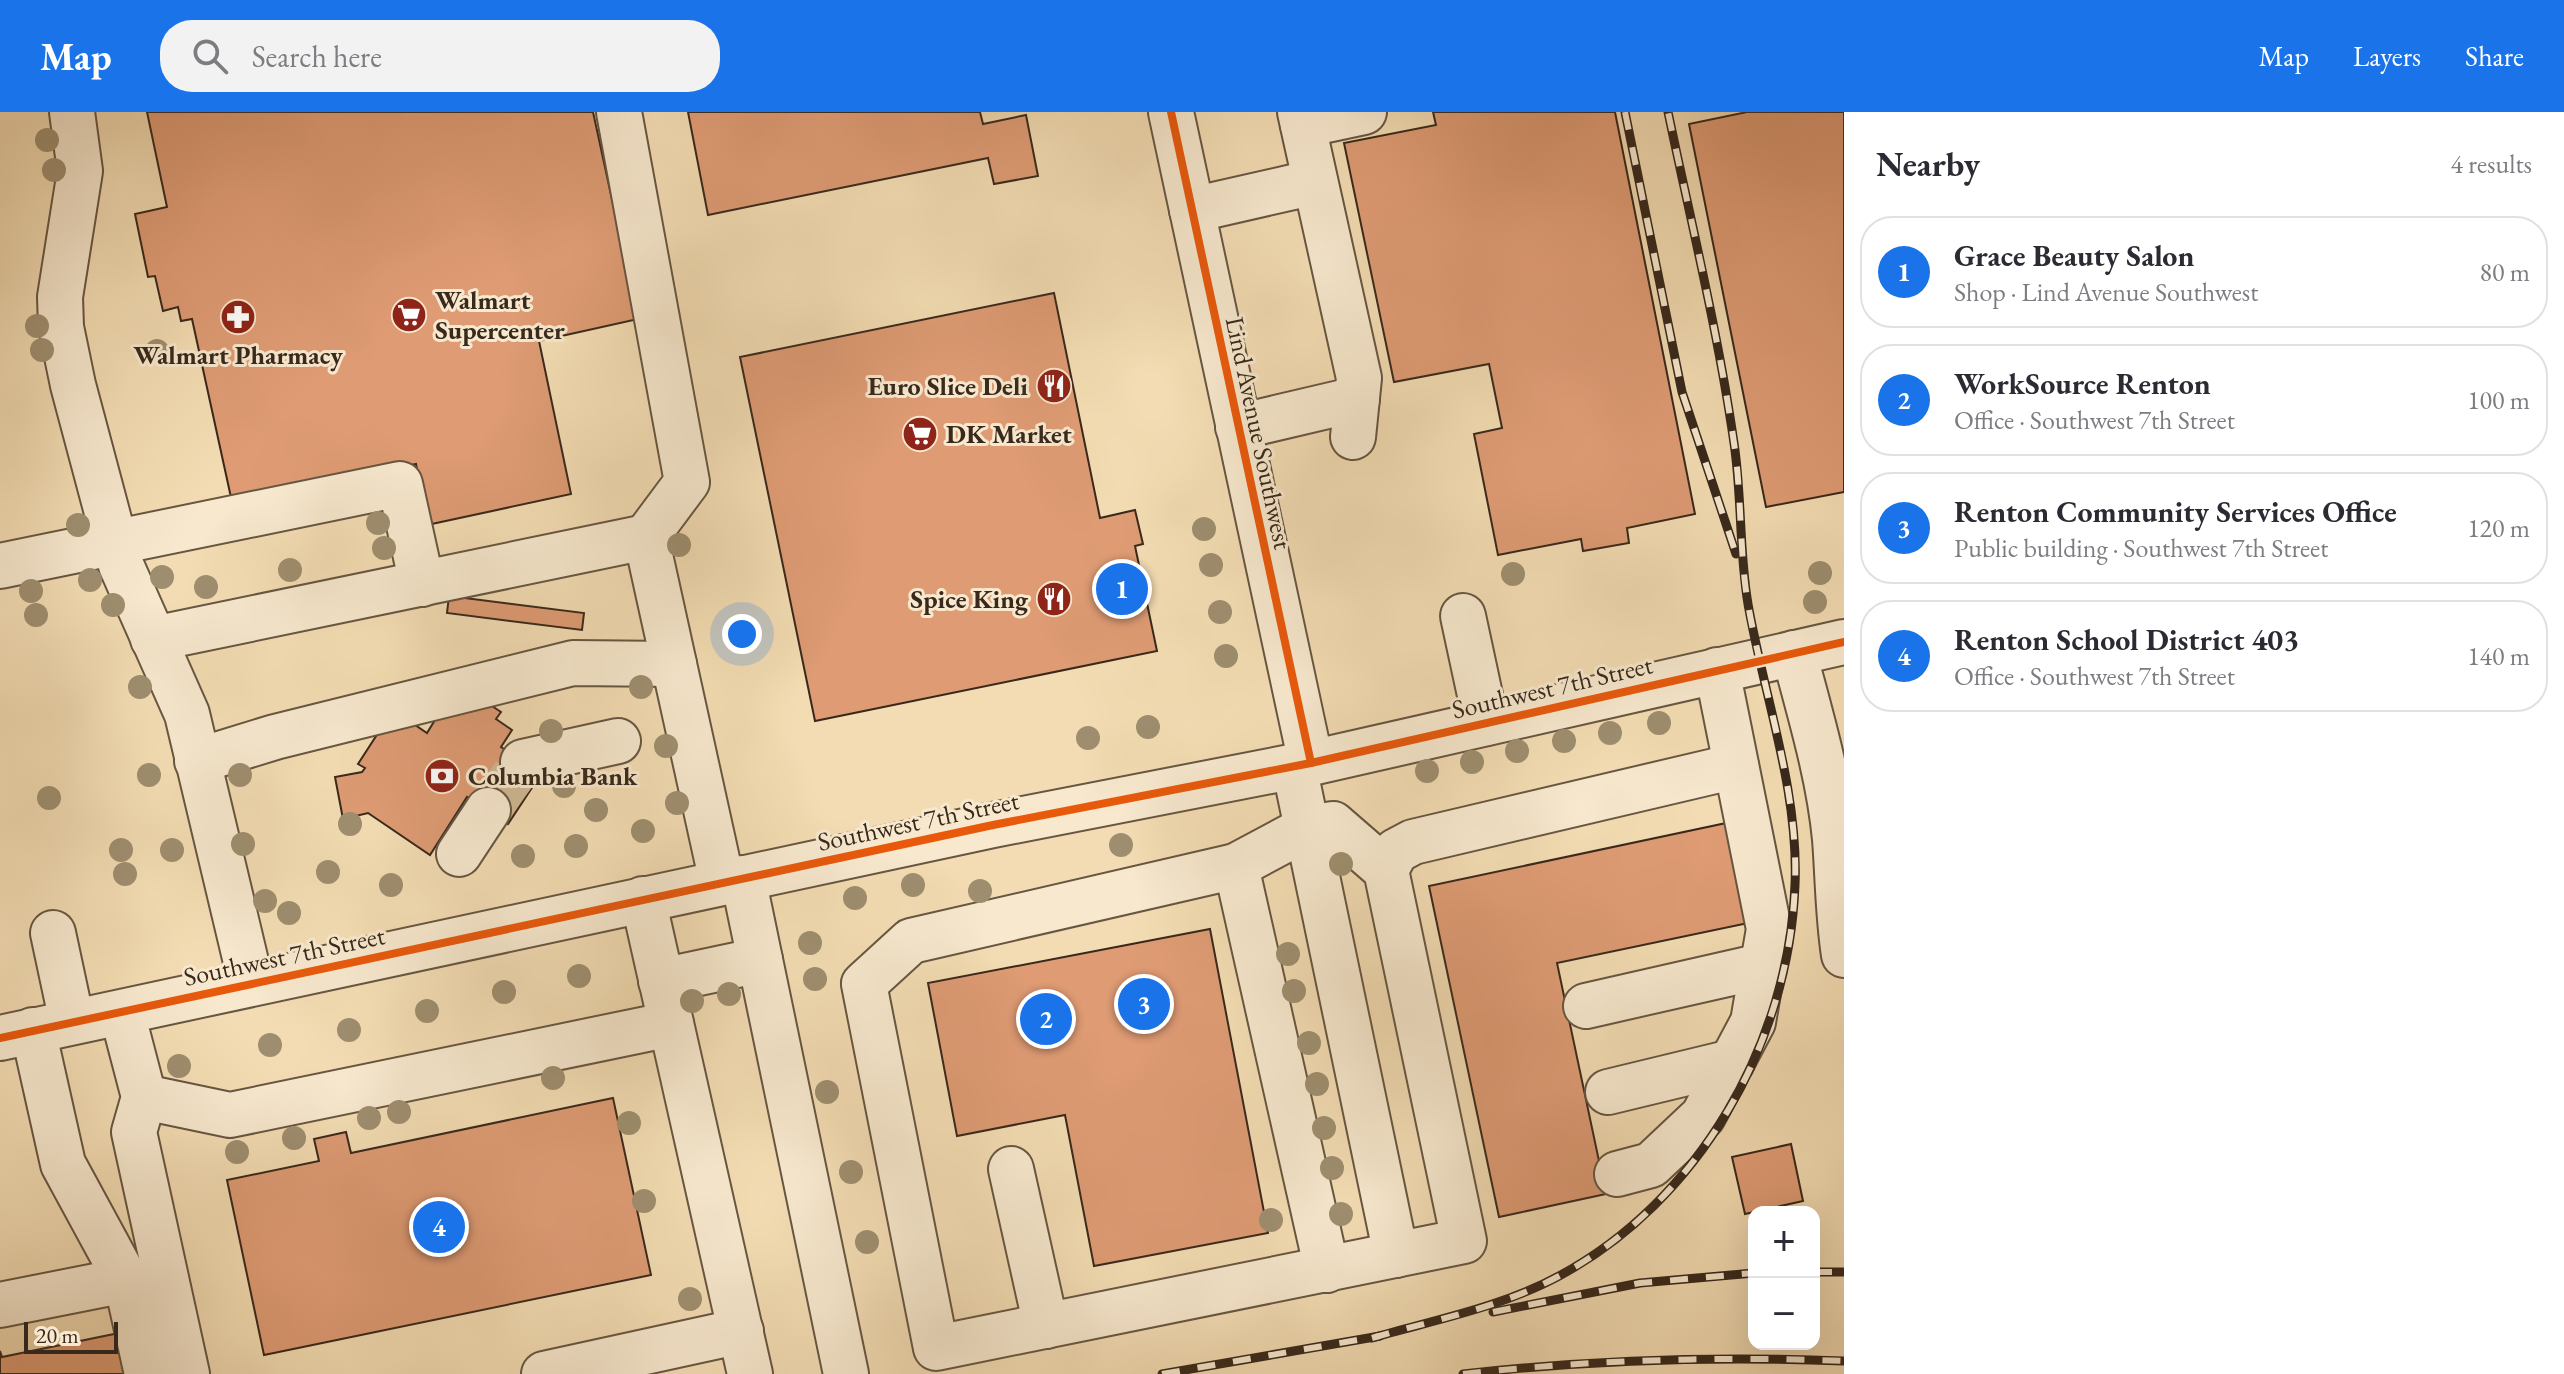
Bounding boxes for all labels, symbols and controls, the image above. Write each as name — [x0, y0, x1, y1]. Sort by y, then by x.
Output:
search box — [160, 20, 720, 92]
text: Map — [40, 32, 112, 81]
icon: search — [188, 34, 232, 78]
text: Search here — [252, 37, 382, 76]
text: Map — [2259, 38, 2309, 74]
text: Layers — [2353, 38, 2421, 74]
text: Share — [2465, 38, 2524, 74]
text: Nearby — [1876, 142, 1980, 186]
text: 4 results — [2451, 147, 2532, 181]
text: Grace Beauty Salon — [1954, 236, 2194, 275]
text: 1 — [1897, 255, 1911, 289]
text: 80 m — [2480, 255, 2530, 289]
text: Shop · Lind Avenue Southwest — [1954, 275, 2258, 309]
place label: Walmart Supercenter — [435, 283, 565, 347]
supermarket icon: Walmart Supercenter — [390, 296, 428, 334]
pharmacy icon: Walmart Pharmacy — [219, 298, 257, 336]
street label: Lind Avenue Southwest — [1218, 314, 1300, 552]
place label: Walmart Pharmacy — [133, 338, 343, 372]
text: WorkSource Renton — [1954, 364, 2211, 403]
restaurant icon: Euro Slice Deli — [1035, 367, 1073, 405]
place label: Euro Slice Deli — [868, 369, 1028, 403]
text: 2 — [1897, 383, 1911, 417]
text: 100 m — [2467, 383, 2530, 417]
text: Office · Southwest 7th Street — [1954, 403, 2235, 437]
supermarket icon: DK Market — [901, 415, 939, 453]
place label: DK Market — [946, 417, 1072, 451]
text: Renton Community Services Office — [1954, 492, 2397, 531]
text: 3 — [1897, 511, 1911, 545]
text: 120 m — [2467, 511, 2530, 545]
text: Public building · Southwest 7th Street — [1954, 531, 2328, 565]
pin: 1 — [1096, 559, 1148, 619]
restaurant icon: Spice King — [1035, 580, 1073, 618]
place label: Spice King — [910, 582, 1029, 616]
your location — [722, 614, 762, 654]
text: Renton School District 403 — [1954, 620, 2299, 659]
text: 4 — [1897, 639, 1911, 673]
text: 140 m — [2467, 639, 2530, 673]
street label: Southwest 7th Street — [1448, 647, 1656, 727]
text: Office · Southwest 7th Street — [1954, 659, 2235, 693]
bank icon: Columbia Bank — [423, 757, 461, 795]
place label: Columbia Bank — [468, 759, 638, 793]
street label: Southwest 7th Street — [814, 783, 1022, 859]
street label: Southwest 7th Street — [180, 918, 388, 994]
pin: 3 — [1118, 974, 1170, 1034]
pin: 2 — [1020, 989, 1072, 1049]
pin: 4 — [413, 1197, 465, 1257]
map controls — [1748, 1206, 1820, 1350]
button: + — [1748, 1206, 1820, 1278]
button: − — [1748, 1278, 1820, 1350]
scale bar — [24, 1318, 118, 1354]
text: 20 m — [36, 1321, 79, 1350]

